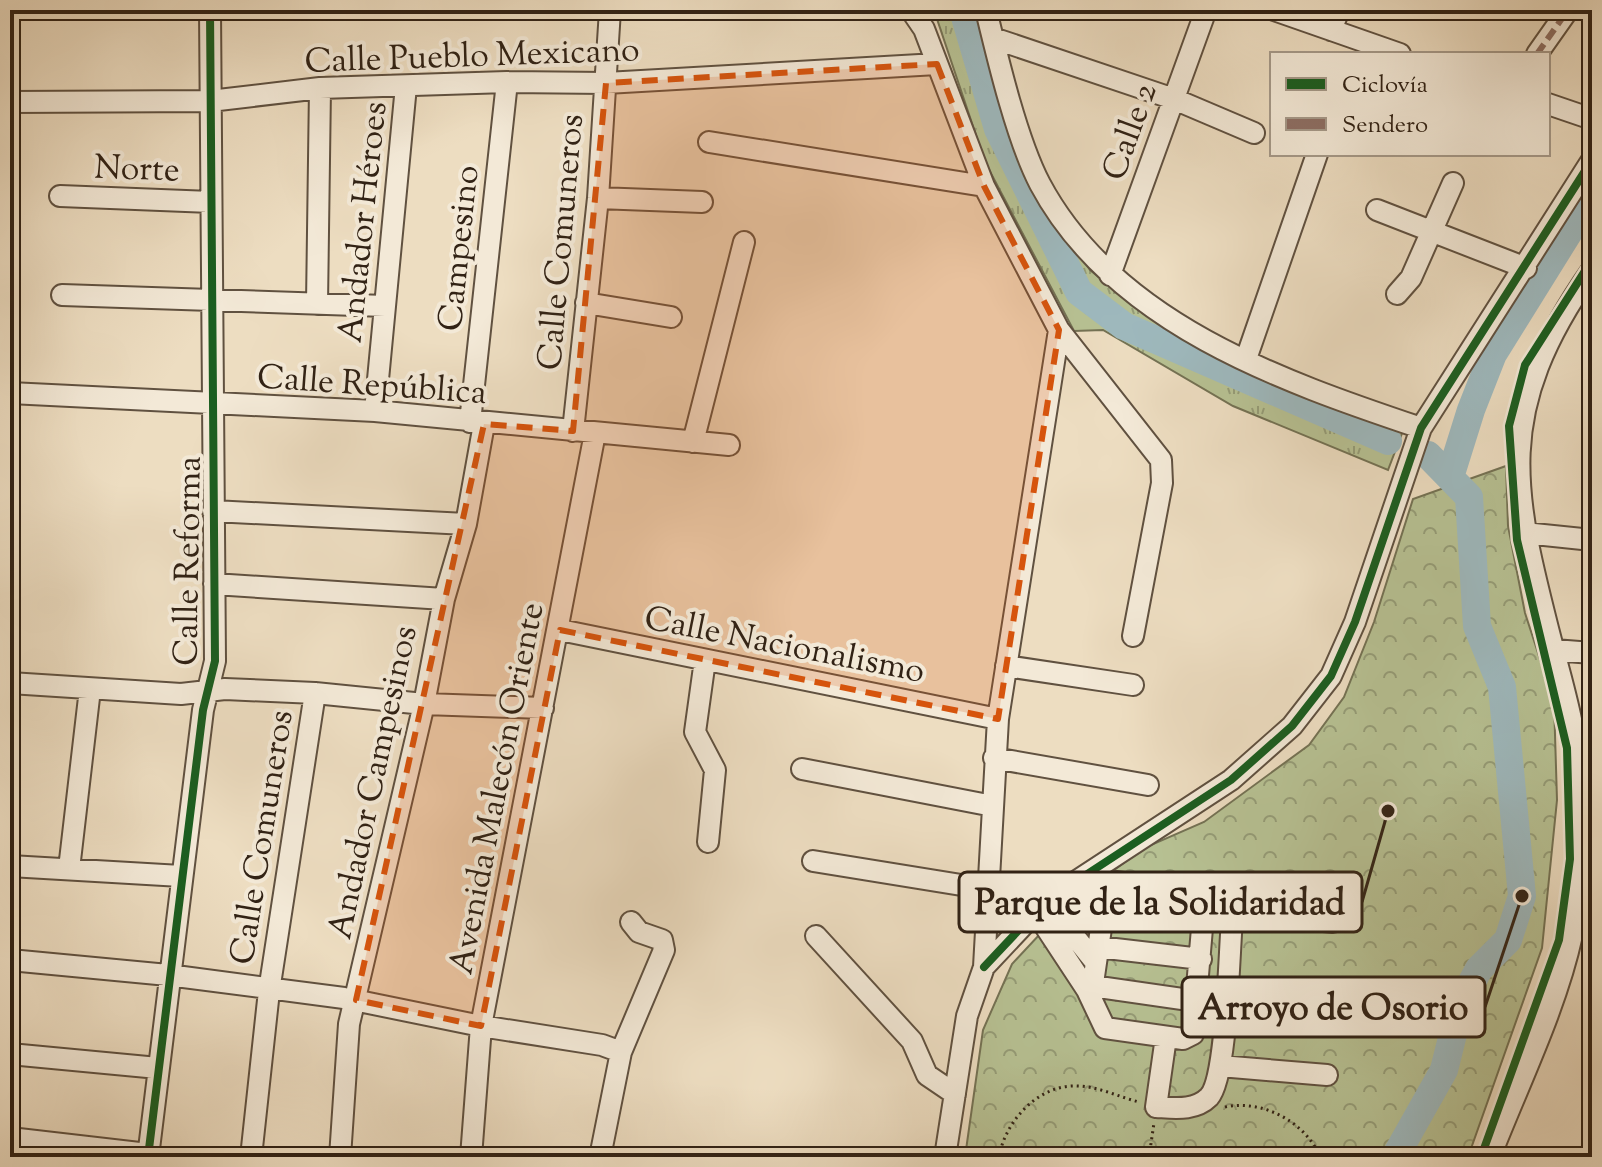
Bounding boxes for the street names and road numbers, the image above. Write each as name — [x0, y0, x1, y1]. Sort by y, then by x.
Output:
street label: Calle Pueblo Mexicano — [304, 27, 641, 88]
street label: Calle 2 — [1091, 77, 1171, 188]
street label: Andador Héroes — [327, 99, 402, 346]
street label: Calle Comuneros — [527, 112, 598, 372]
street label: Norte — [93, 145, 180, 196]
street label: Campesino — [427, 163, 494, 334]
street label: Calle República — [255, 354, 488, 419]
street label: Calle Reforma — [163, 456, 216, 666]
street label: Calle Nacionalismo — [640, 595, 929, 698]
street label: Avenida Malecón Oriente — [438, 599, 559, 979]
street label: Andador Campesinos — [317, 622, 432, 944]
street label: Calle Comuneros — [219, 707, 308, 968]

